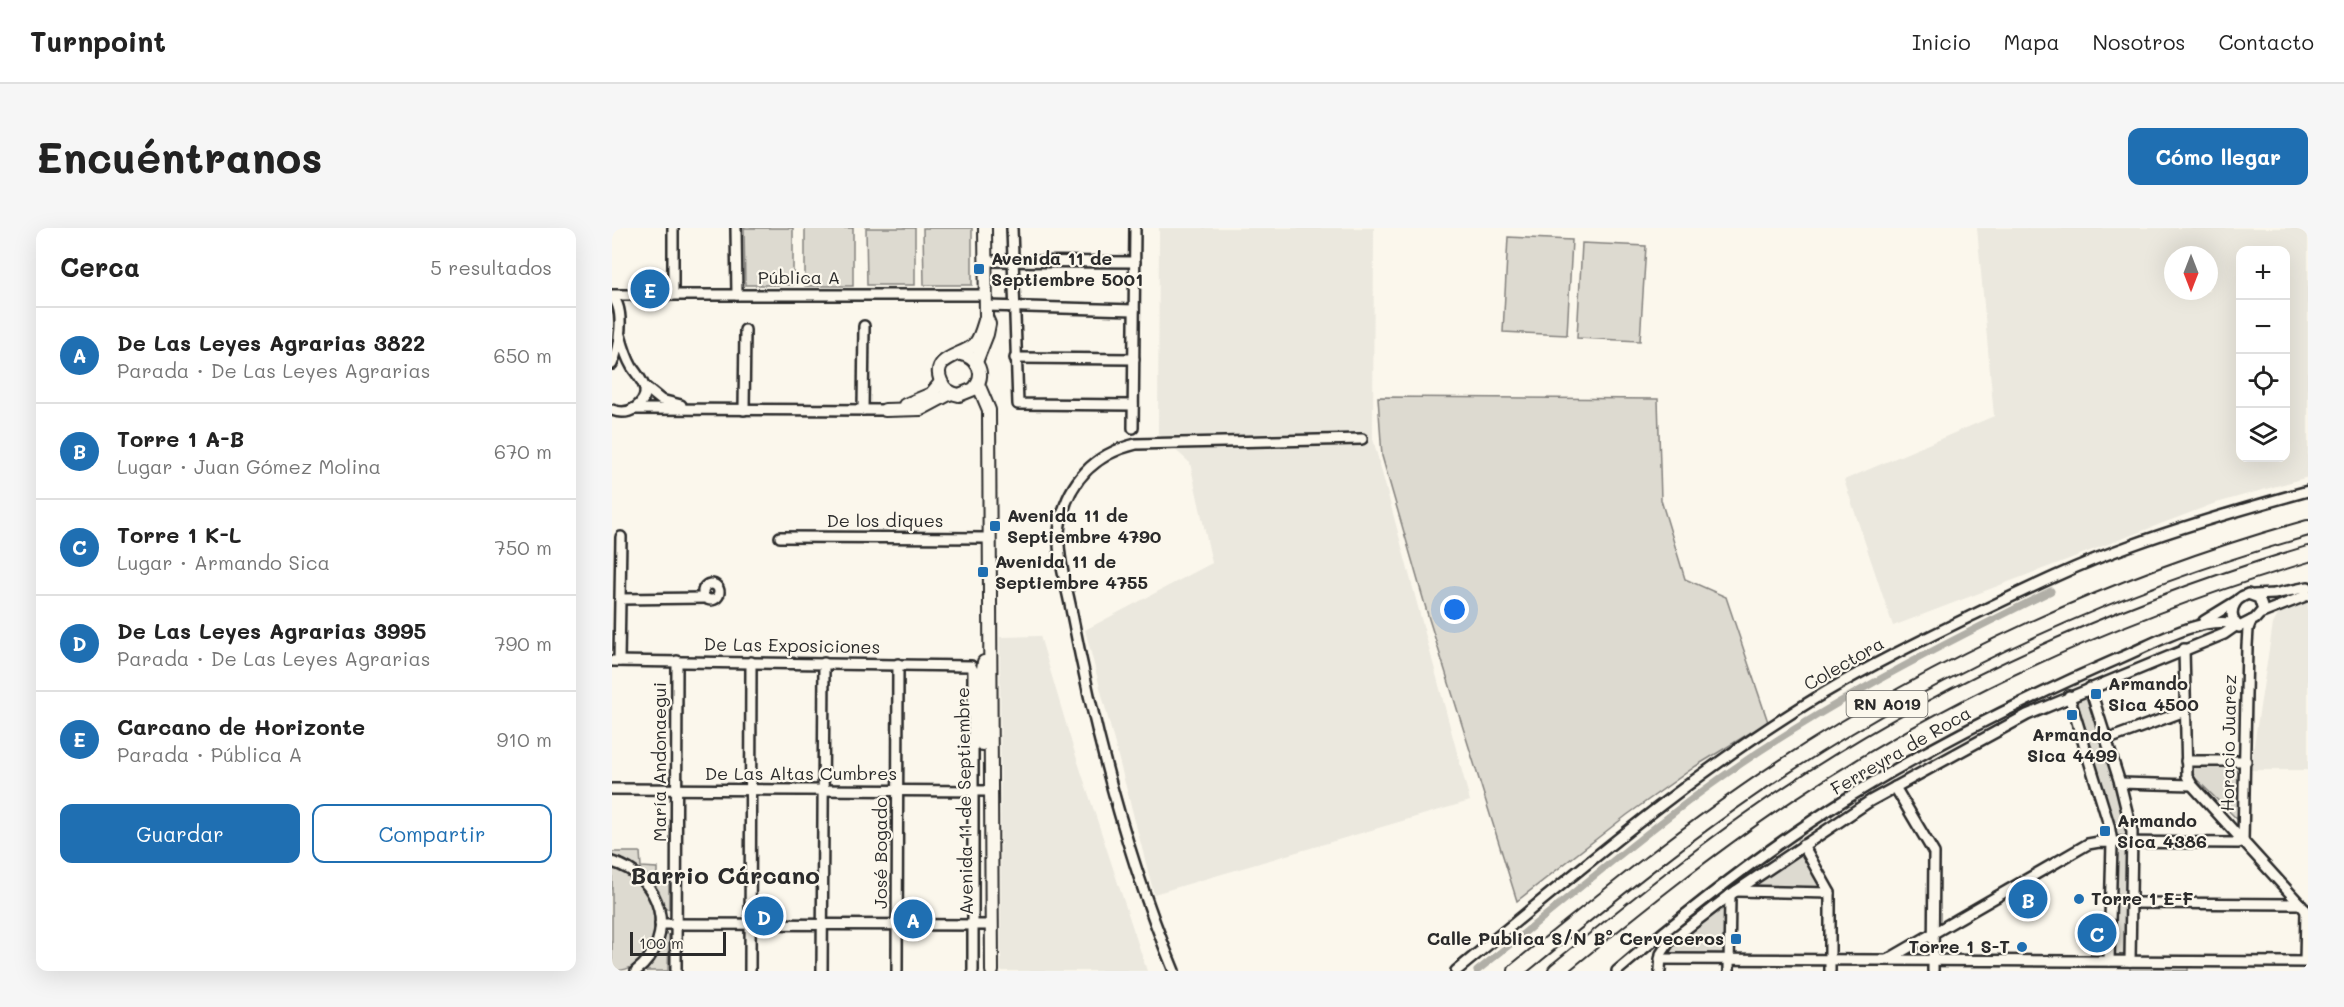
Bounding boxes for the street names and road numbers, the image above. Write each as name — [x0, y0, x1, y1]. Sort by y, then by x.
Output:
street label: Pública A — [758, 265, 840, 289]
street label: De los diques — [826, 508, 944, 532]
street label: De Las Exposiciones — [704, 631, 881, 659]
street label: Colectora — [1799, 631, 1888, 696]
street label: Horacio Juarez — [2215, 674, 2241, 812]
street label: María Andonaegui — [647, 682, 671, 842]
street label: Avenida 11 de Septiembre — [950, 687, 978, 915]
road number: RN A019 — [1846, 691, 1928, 717]
street label: Ferreyra de Roca — [1826, 700, 1975, 800]
street label: De Las Altas Cumbres — [705, 761, 897, 785]
street label: José Bogado — [868, 797, 892, 909]

